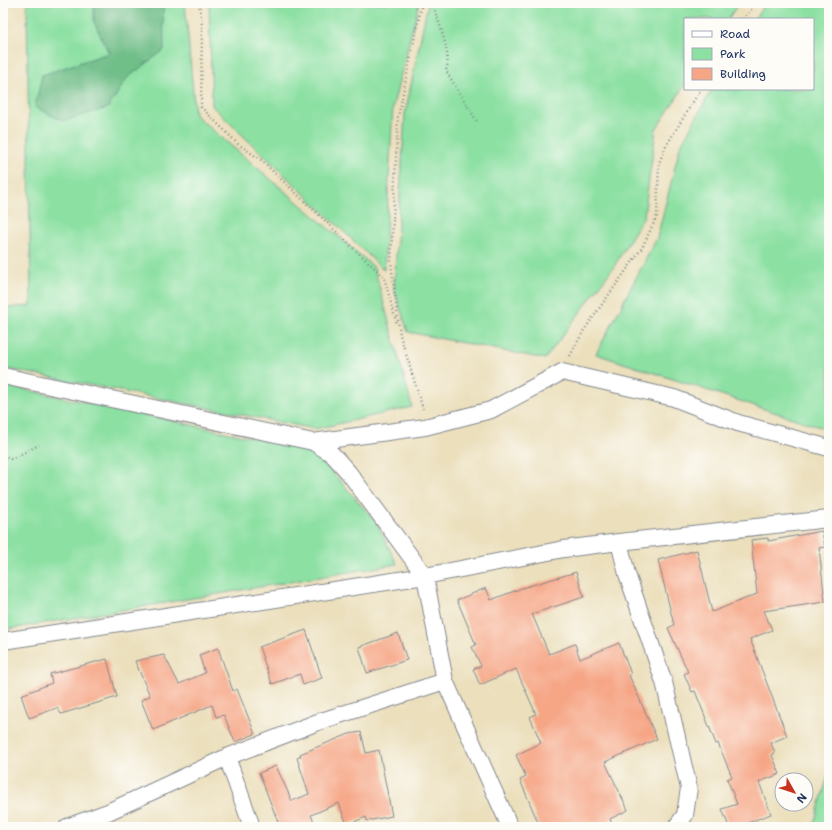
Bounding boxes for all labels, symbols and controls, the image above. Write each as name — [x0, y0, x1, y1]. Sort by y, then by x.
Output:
legend — [684, 18, 814, 90]
text: Road — [720, 26, 751, 42]
text: Park — [720, 46, 746, 62]
text: Building — [720, 66, 766, 82]
north arrow — [774, 772, 814, 812]
text: N — [793, 790, 810, 806]

